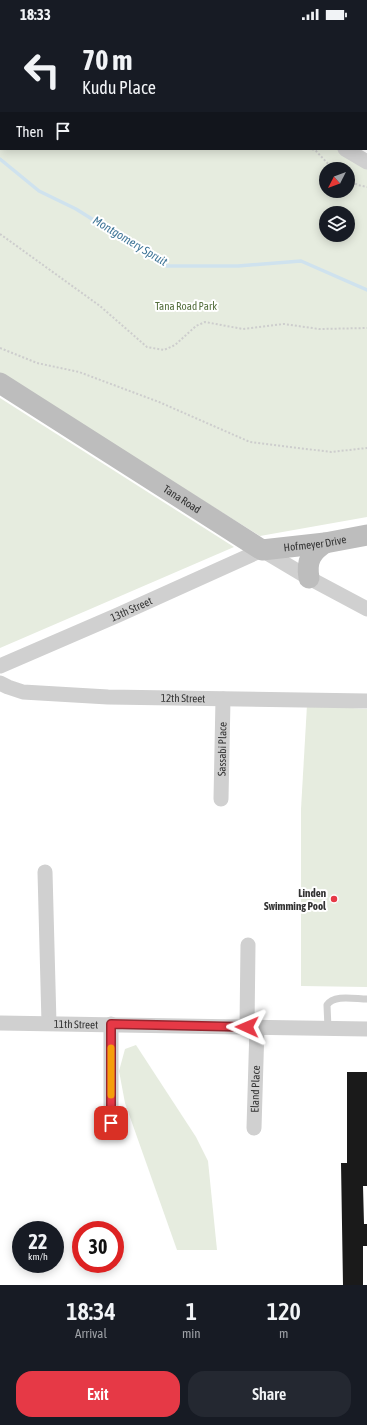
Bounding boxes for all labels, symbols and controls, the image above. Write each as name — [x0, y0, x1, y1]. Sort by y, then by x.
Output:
text: 18:33 — [20, 6, 51, 23]
icon: left — [16, 44, 68, 96]
text: 70 m — [82, 44, 132, 76]
text: Kudu Place — [82, 77, 156, 98]
icon: arrive — [52, 120, 74, 142]
text: Then — [16, 123, 44, 140]
north arrow — [319, 162, 355, 198]
map controls — [319, 162, 355, 242]
button: layers — [319, 206, 355, 242]
water label: Montgomery Spruit — [90, 213, 170, 269]
park label: Tana Road Park — [155, 300, 217, 312]
street label: Tana Road — [161, 483, 203, 515]
street label: Hofmeyer Drive — [283, 533, 347, 554]
street label: 13th Street — [108, 594, 154, 624]
street label: 12th Street — [161, 692, 205, 705]
street label: Sassabi Place — [215, 722, 229, 776]
place label: Linden Swimming Pool — [264, 887, 327, 912]
marker: Linden Swimming Pool — [329, 894, 339, 904]
position arrow — [226, 1006, 268, 1048]
street label: 11th Street — [54, 1018, 98, 1031]
street label: Eland Place — [248, 1065, 262, 1113]
pin — [94, 1106, 128, 1140]
icon: arrive — [100, 1112, 122, 1134]
speed limit sign: 30 — [72, 1221, 124, 1273]
text: 22 — [29, 1230, 47, 1253]
text: km/h — [28, 1251, 48, 1262]
text: 18:34 — [66, 1298, 116, 1325]
text: 1 — [186, 1298, 197, 1325]
text: 120 — [267, 1298, 301, 1325]
text: Arrival — [75, 1326, 107, 1341]
text: min — [182, 1326, 201, 1341]
text: m — [279, 1326, 288, 1341]
button: Exit — [16, 1371, 180, 1417]
button: Share — [188, 1371, 351, 1417]

